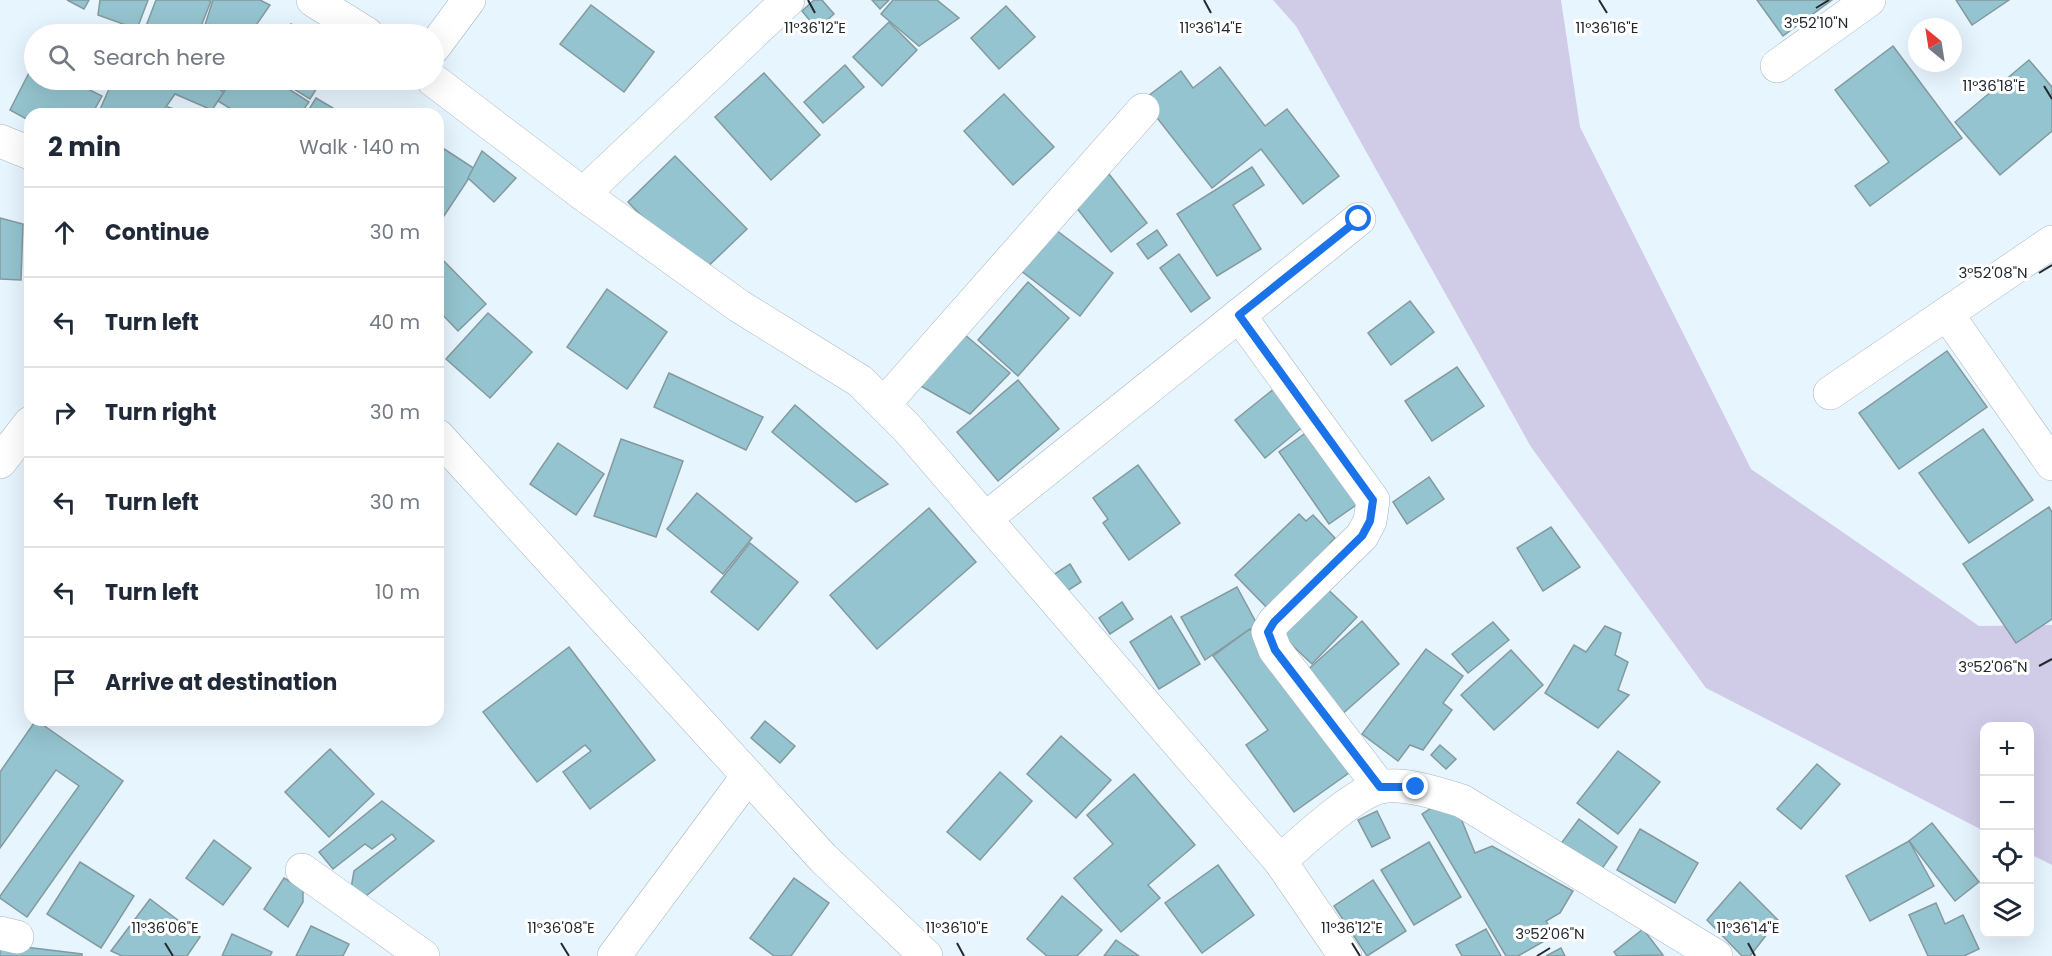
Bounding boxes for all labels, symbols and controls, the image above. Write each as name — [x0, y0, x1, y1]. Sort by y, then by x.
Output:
text: 3°52'10"N — [1784, 12, 1848, 33]
text: 11°36'12"E — [784, 17, 846, 38]
text: 11°36'14"E — [1180, 17, 1242, 38]
text: 11°36'16"E — [1576, 17, 1638, 38]
north arrow — [1908, 18, 1962, 72]
search box — [24, 24, 444, 90]
icon: search — [45, 41, 78, 74]
text: Search here — [93, 42, 226, 73]
text: 11°36'18"E — [1963, 75, 2025, 96]
text: 2 min — [48, 129, 121, 165]
text: Walk · 140 m — [299, 133, 420, 161]
route start — [1345, 205, 1371, 231]
icon: ahead — [48, 216, 81, 249]
text: Continue — [105, 217, 209, 248]
text: 30 m — [370, 218, 420, 246]
text: 3°52'08"N — [1958, 262, 2028, 283]
icon: left — [48, 306, 81, 339]
text: Turn left — [105, 307, 199, 338]
text: 40 m — [369, 308, 420, 336]
icon: right — [48, 396, 81, 429]
text: Turn right — [105, 397, 216, 428]
text: 30 m — [370, 398, 420, 426]
icon: left — [48, 486, 81, 519]
text: Turn left — [105, 487, 199, 518]
text: 30 m — [370, 488, 420, 516]
icon: left — [48, 576, 81, 609]
text: Turn left — [105, 577, 199, 608]
text: 10 m — [375, 578, 420, 606]
text: 3°52'06"N — [1958, 656, 2028, 677]
icon: arrive — [48, 666, 81, 699]
text: Arrive at destination — [105, 667, 337, 698]
map controls — [1980, 722, 2034, 938]
button: + — [1980, 722, 2034, 776]
route end — [1402, 773, 1428, 799]
button: − — [1980, 776, 2034, 830]
button: locate — [1980, 830, 2034, 884]
button: layers — [1980, 884, 2034, 938]
text: 11°36'06"E — [131, 917, 199, 938]
text: 11°36'08"E — [527, 917, 595, 938]
text: 11°36'10"E — [926, 917, 988, 938]
text: 11°36'12"E — [1321, 917, 1383, 938]
text: 11°36'14"E — [1717, 917, 1779, 938]
text: 3°52'06"N — [1515, 923, 1585, 944]

